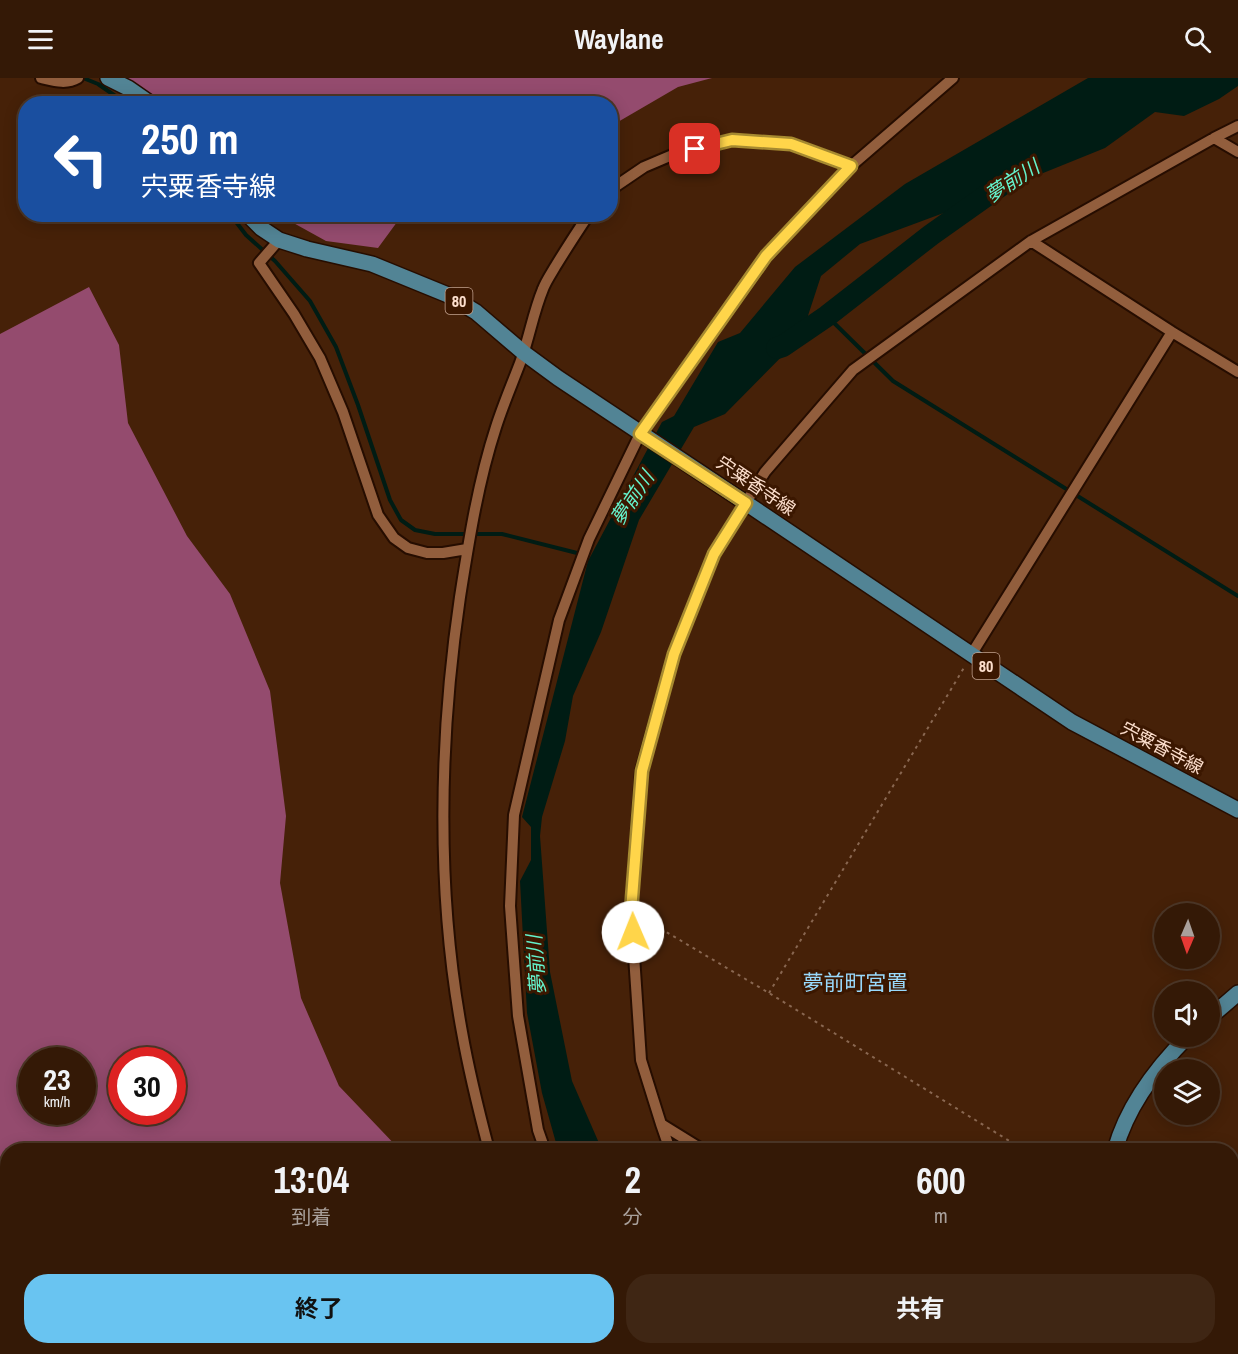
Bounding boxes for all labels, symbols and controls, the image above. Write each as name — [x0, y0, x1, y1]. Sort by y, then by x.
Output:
text: Waylane — [574, 21, 664, 57]
icon: menu — [24, 23, 57, 56]
icon: search — [1181, 23, 1214, 56]
text: 250 m — [141, 111, 239, 167]
icon: left — [42, 120, 120, 198]
pin — [669, 123, 720, 174]
icon: arrive — [678, 132, 711, 165]
water label: 夢前川 — [979, 152, 1046, 208]
text: 宍粟香寺線 — [141, 168, 276, 204]
road number: 80 — [446, 288, 472, 314]
street label: 宍粟香寺線 — [712, 450, 801, 521]
water label: 夢前川 — [604, 464, 661, 530]
road number: 80 — [972, 653, 1000, 679]
street label: 宍粟香寺線 — [1117, 715, 1208, 780]
position arrow — [601, 900, 665, 964]
north arrow — [1154, 903, 1220, 969]
map controls — [1154, 903, 1220, 1125]
water label: 夢前川 — [520, 932, 551, 996]
district label: 夢前町宮置 — [803, 968, 908, 997]
button: sound — [1154, 981, 1220, 1047]
speed limit sign: 30 — [108, 1047, 186, 1125]
text: 23 — [43, 1059, 71, 1099]
button: layers — [1154, 1059, 1220, 1125]
text: km/h — [44, 1091, 70, 1112]
text: 13:04 — [274, 1156, 349, 1204]
text: 2 — [624, 1156, 641, 1204]
text: 600 — [916, 1157, 965, 1205]
text: m — [934, 1202, 948, 1229]
text: 到着 — [291, 1203, 331, 1230]
text: 分 — [623, 1203, 643, 1230]
button: 終了 — [24, 1274, 614, 1343]
button: 共有 — [626, 1274, 1215, 1343]

